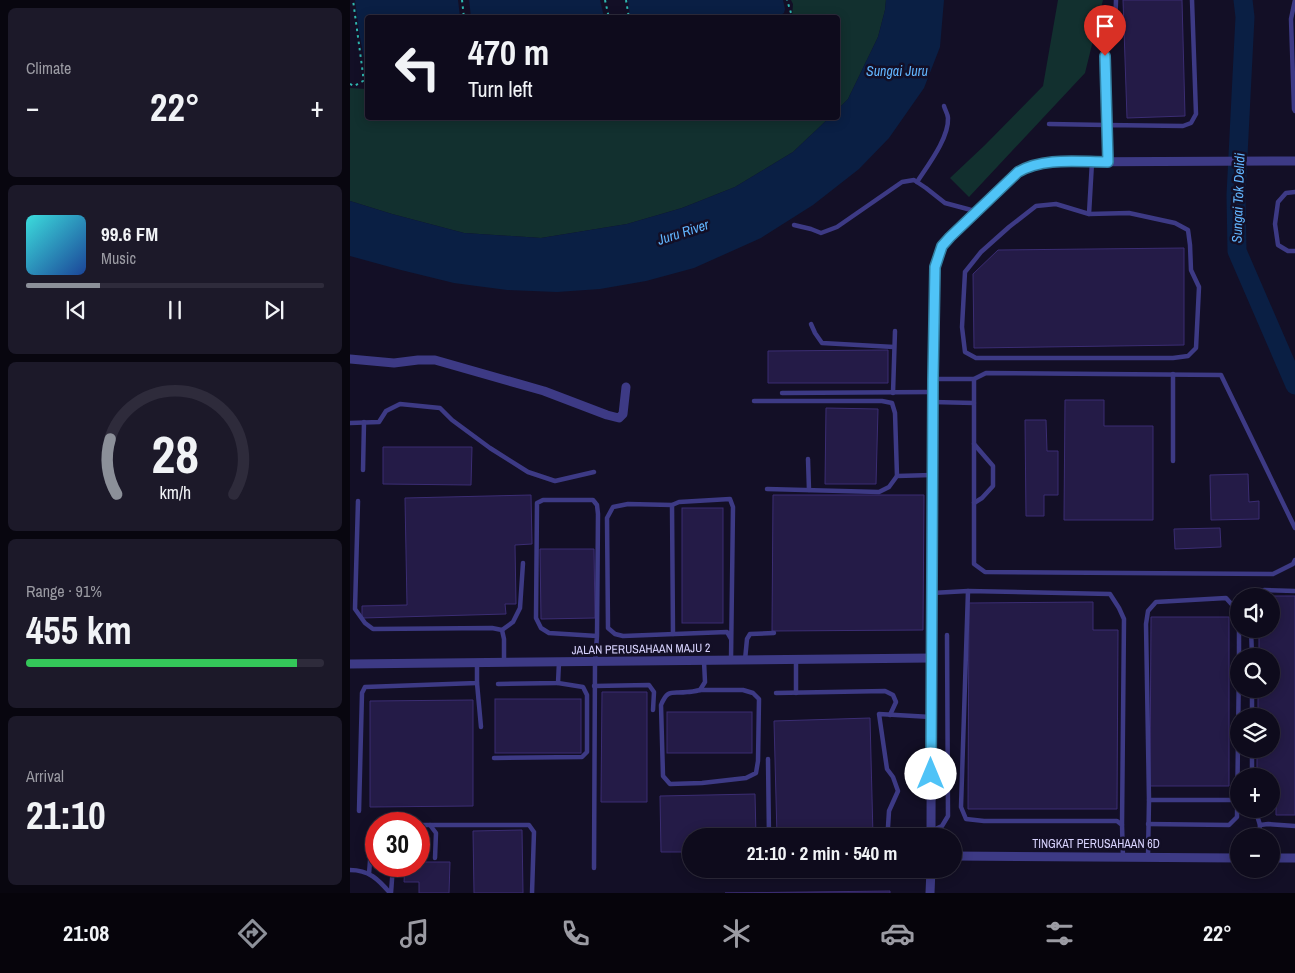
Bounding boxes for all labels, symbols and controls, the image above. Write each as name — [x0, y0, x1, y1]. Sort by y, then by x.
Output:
pin — [1084, 5, 1126, 56]
icon: arrive — [1091, 12, 1119, 40]
text: 470 m — [468, 29, 549, 76]
icon: left — [385, 35, 450, 100]
text: Climate — [26, 57, 71, 79]
water label: Sungai Juru — [866, 62, 929, 80]
text: Turn left — [468, 74, 533, 104]
text: 22° — [150, 82, 200, 133]
text: − — [26, 88, 39, 126]
text: + — [311, 88, 324, 126]
water label: Sungai Tok Delidi — [1227, 152, 1249, 243]
water label: Juru River — [654, 215, 712, 249]
text: 99.6 FM — [101, 221, 158, 247]
text: Music — [101, 247, 136, 269]
icon: previous — [62, 296, 90, 324]
icon: pause — [161, 296, 189, 324]
icon: next — [260, 296, 288, 324]
text: 28 — [151, 419, 199, 489]
text: km/h — [159, 481, 191, 505]
text: Range · 91% — [26, 580, 102, 602]
map controls — [1230, 588, 1280, 878]
button: sound — [1230, 588, 1280, 638]
text: 455 km — [26, 605, 132, 656]
street label: JALAN PERUSAHAAN MAJU 2 — [571, 640, 711, 658]
button: search — [1230, 648, 1280, 698]
button: layers — [1230, 708, 1280, 758]
position arrow — [904, 747, 956, 799]
text: Arrival — [26, 765, 64, 787]
button: + — [1230, 768, 1280, 818]
text: 21:10 — [26, 790, 106, 841]
speed limit sign: 30 — [365, 812, 430, 877]
button: − — [1230, 828, 1280, 878]
street label: TINGKAT PERUSAHAAN 6D — [1032, 836, 1160, 852]
text: 21:10 · 2 min · 540 m — [747, 840, 897, 866]
icon: directions — [235, 916, 270, 951]
icon: music — [397, 916, 432, 951]
icon: phone — [558, 916, 593, 951]
icon: climate — [719, 916, 754, 951]
icon: car — [880, 916, 915, 951]
icon: filters — [1042, 916, 1077, 951]
text: 21:08 — [63, 918, 109, 948]
text: 22° — [1203, 918, 1232, 948]

